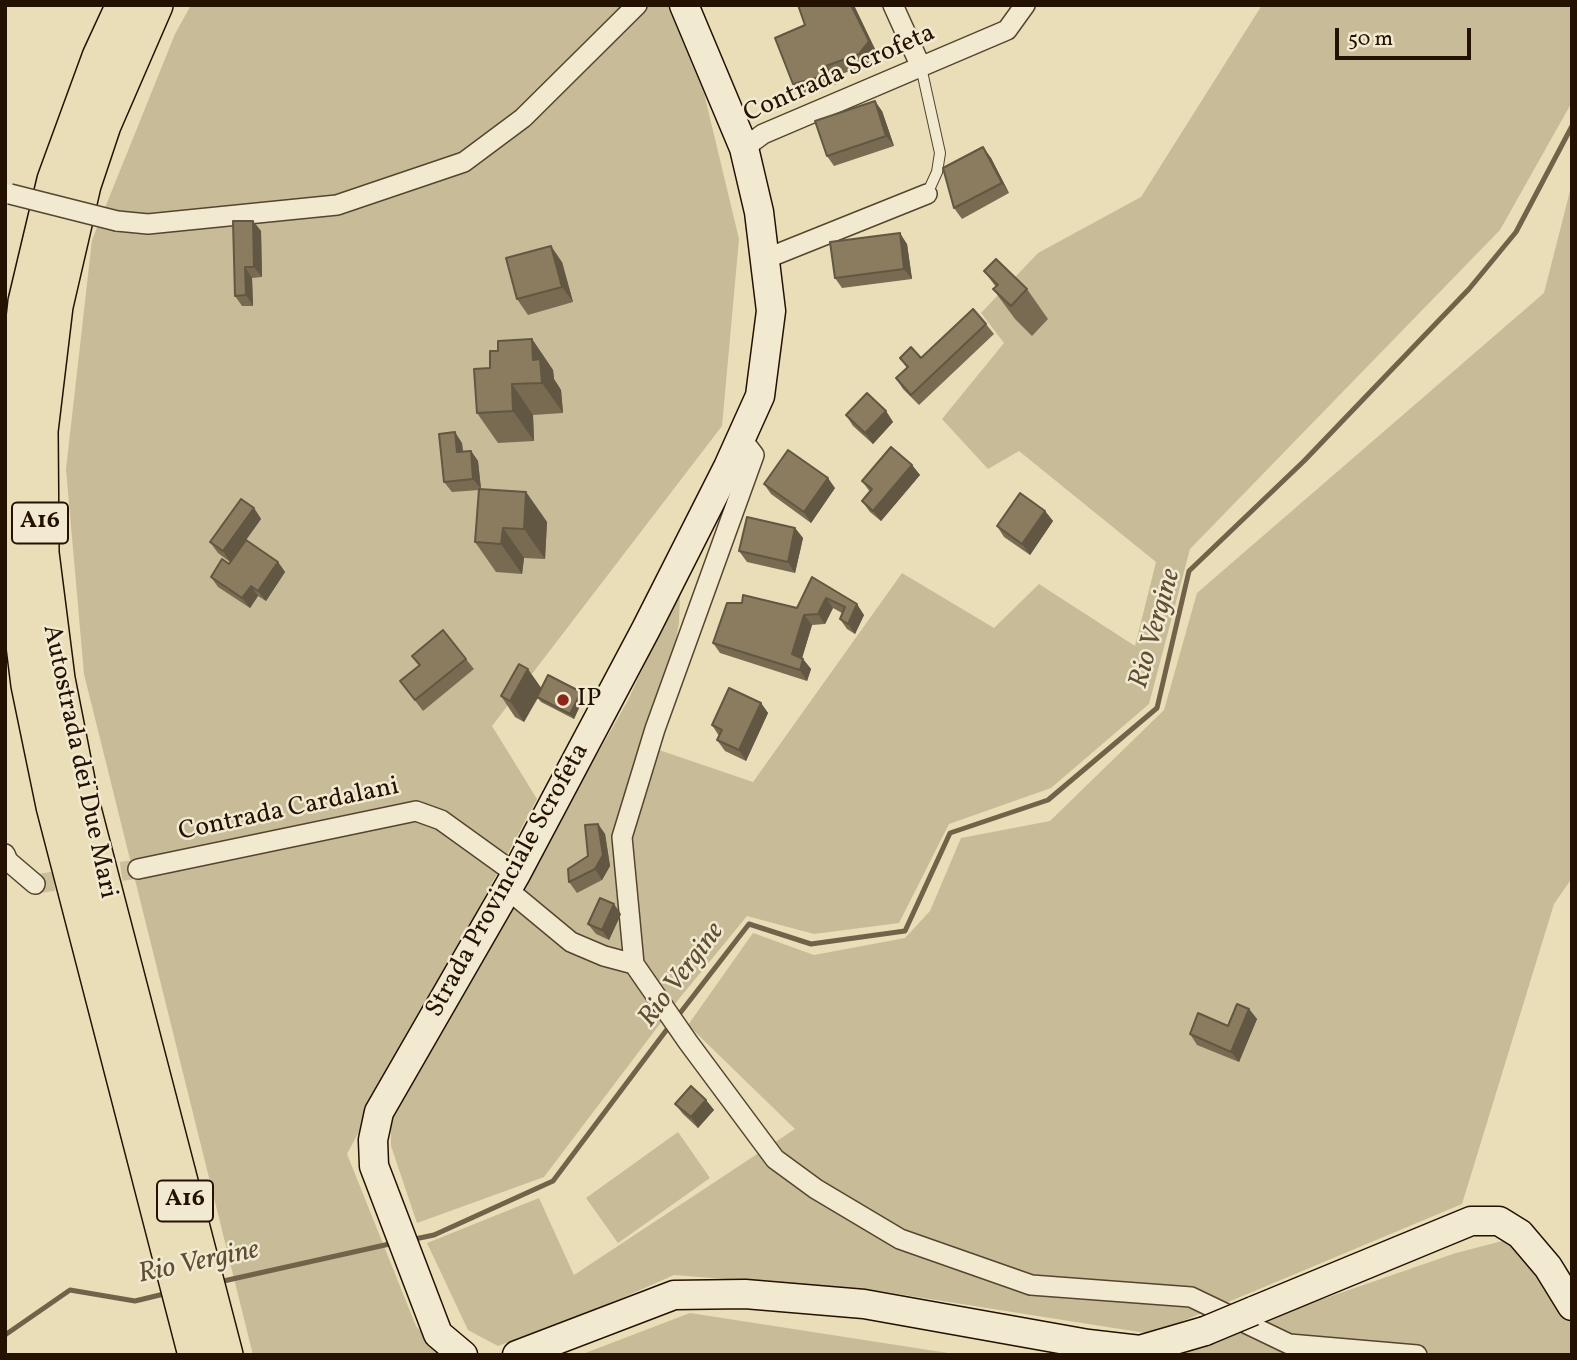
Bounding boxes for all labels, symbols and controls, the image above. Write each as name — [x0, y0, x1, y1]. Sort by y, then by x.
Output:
scale bar — [1339, 14, 1476, 58]
street label: Contrada Scrofeta — [740, 19, 940, 131]
text: 50 m — [1348, 25, 1393, 54]
road number: A16 — [12, 502, 68, 544]
water label: Rio Vergine — [1124, 565, 1190, 693]
street label: Autostrada dei Due Mari — [34, 622, 122, 902]
place label: IP — [577, 684, 601, 716]
marker: IP — [555, 692, 571, 708]
street label: Strada Provinciale Scrofeta — [421, 739, 597, 1023]
street label: Contrada Cardalani — [176, 772, 402, 850]
water label: Rio Vergine — [633, 917, 733, 1035]
road number: A16 — [157, 1181, 213, 1222]
water label: Rio Vergine — [136, 1235, 262, 1293]

